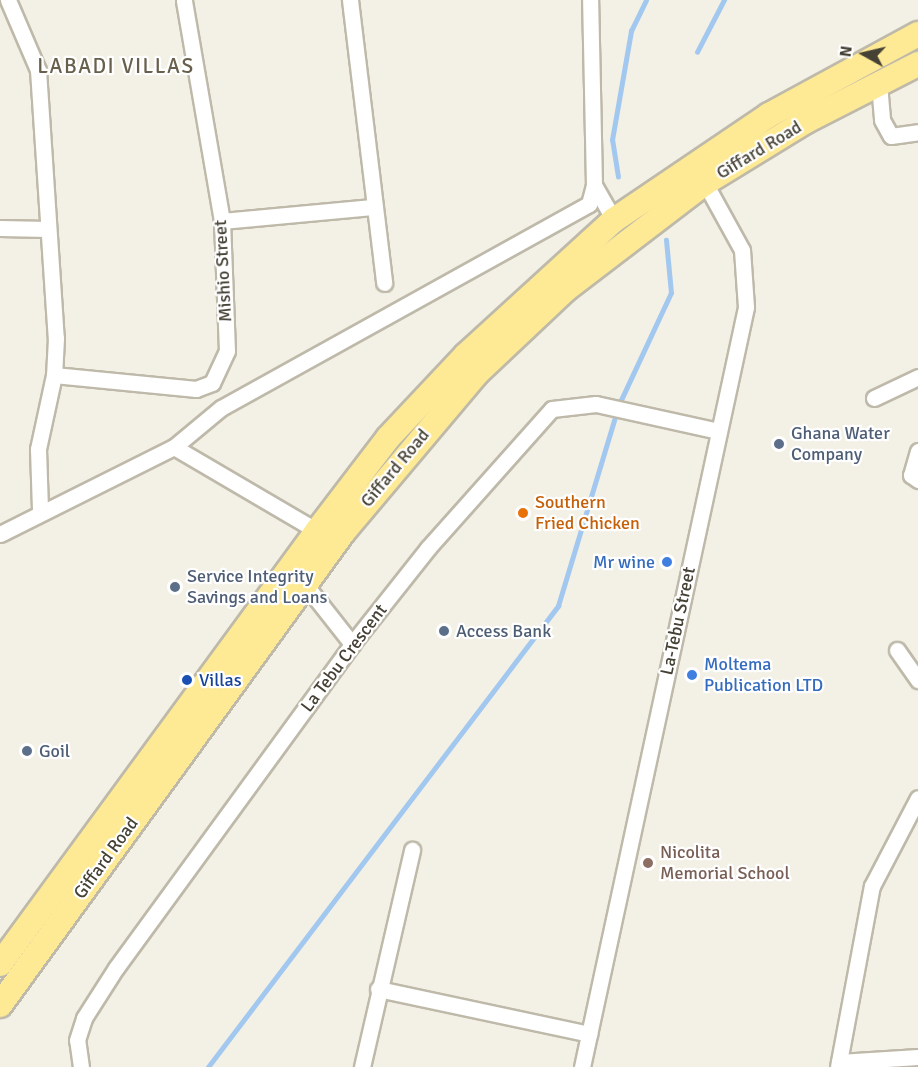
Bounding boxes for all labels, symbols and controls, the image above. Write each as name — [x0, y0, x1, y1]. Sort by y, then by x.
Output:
north arrow — [834, 24, 894, 84]
text: N — [835, 45, 857, 58]
district label: LABADI VILLAS — [37, 53, 195, 79]
street label: Giffard Road — [713, 116, 805, 184]
street label: Mishio Street — [210, 219, 236, 323]
place label: Ghana Water Company — [791, 423, 890, 466]
street label: Giffard Road — [356, 424, 434, 512]
marker: Ghana Water Company — [772, 437, 786, 451]
place label: Southern Fried Chicken — [535, 492, 640, 534]
marker: Southern Fried Chicken — [516, 506, 530, 520]
place label: Mr wine — [593, 551, 655, 573]
marker: Mr wine — [660, 555, 674, 569]
street label: La-Tebu Street — [656, 565, 700, 677]
place label: Service Integrity Savings and Loans — [187, 566, 327, 608]
marker: Service Integrity Savings and Loans — [168, 580, 182, 594]
street label: La Tebu Crescent — [296, 600, 392, 716]
place label: Access Bank — [456, 620, 551, 642]
marker: Access Bank — [437, 624, 451, 638]
place label: Moltema Publication LTD — [704, 654, 823, 696]
marker: Moltema Publication LTD — [685, 668, 699, 682]
place label: Villas — [199, 669, 242, 691]
marker: Villas — [180, 673, 194, 687]
place label: Goil — [39, 740, 70, 762]
marker: Goil — [20, 744, 34, 758]
street label: Giffard Road — [69, 813, 143, 903]
place label: Nicolita Memorial School — [660, 842, 790, 884]
marker: Nicolita Memorial School — [641, 856, 655, 870]

